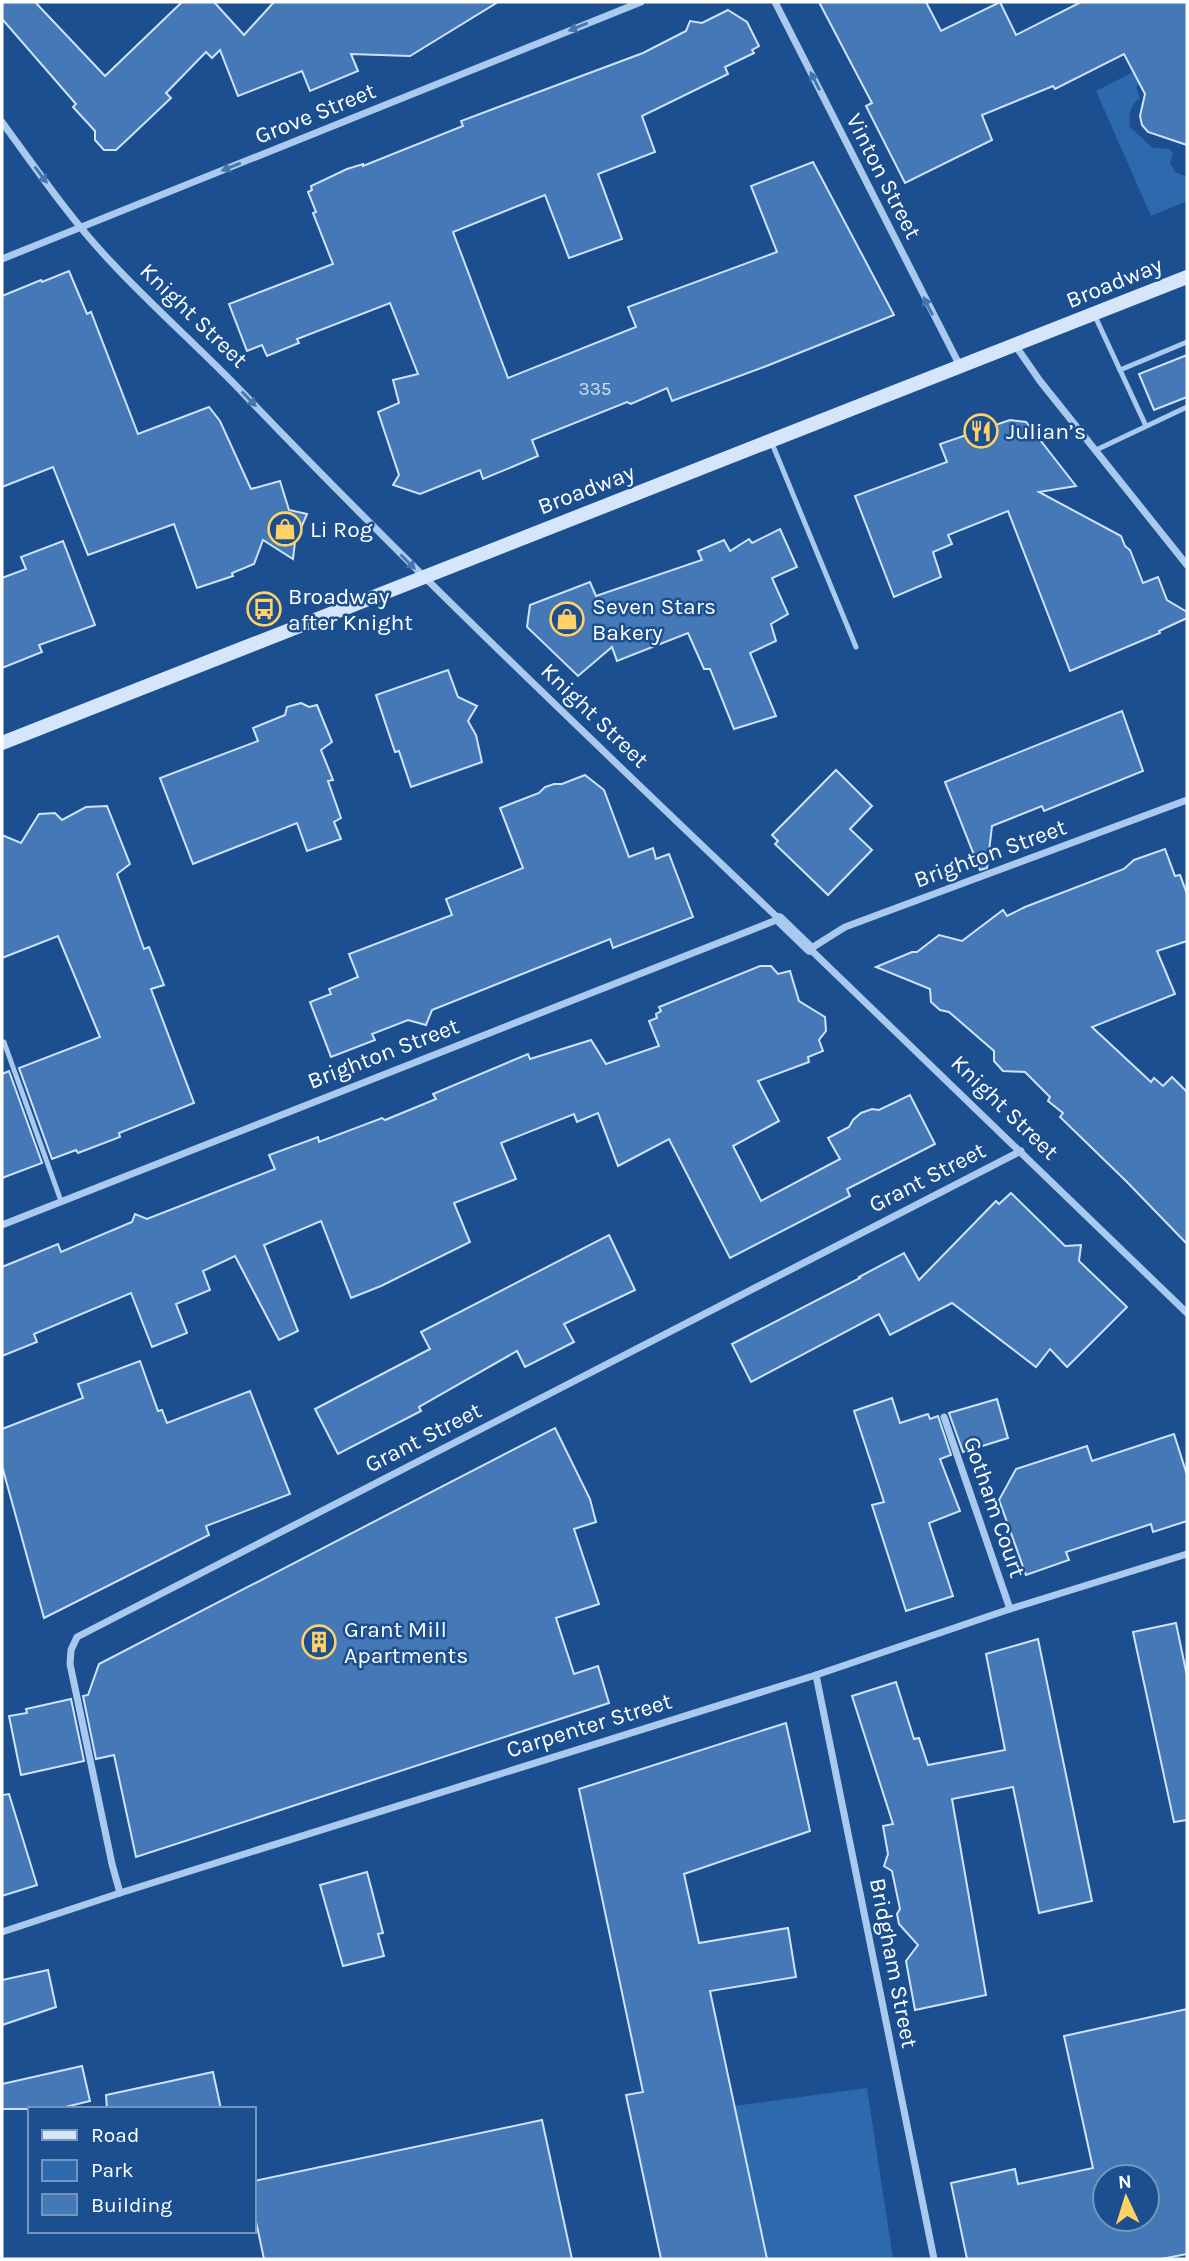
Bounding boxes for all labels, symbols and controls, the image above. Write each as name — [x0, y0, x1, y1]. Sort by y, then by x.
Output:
one-way arrow — [567, 22, 588, 33]
one-way arrow — [809, 71, 820, 91]
street label: Grove Street — [251, 77, 380, 150]
street label: Vinton Street — [840, 109, 927, 244]
one-way arrow — [220, 162, 241, 173]
one-way arrow — [34, 166, 48, 184]
street label: Broadway — [1062, 251, 1167, 314]
street label: Knight Street — [134, 257, 253, 374]
one-way arrow — [923, 296, 934, 316]
house number: 335 — [578, 378, 612, 400]
one-way arrow — [240, 390, 256, 407]
restaurant icon: Julian’s — [962, 412, 1000, 450]
place label: Julian’s — [1006, 418, 1086, 445]
street label: Broadway — [534, 459, 639, 520]
shop icon: Li Rog — [266, 510, 304, 548]
place label: Li Rog — [310, 516, 373, 543]
one-way arrow — [399, 553, 416, 570]
place label: Broadway after Knight — [288, 583, 413, 636]
bus stop icon: Broadway after Knight — [245, 590, 283, 628]
place label: Seven Stars Bakery — [592, 593, 716, 646]
shop icon: Seven Stars Bakery — [548, 600, 586, 638]
street label: Knight Street — [535, 657, 654, 774]
street label: Brighton Street — [910, 813, 1070, 894]
street label: Brighton Street — [304, 1012, 463, 1095]
street label: Knight Street — [945, 1049, 1064, 1166]
street label: Grant Street — [865, 1136, 990, 1218]
street label: Grant Street — [361, 1396, 486, 1478]
street label: Gotham Court — [958, 1433, 1031, 1581]
place label: Grant Mill Apartments — [344, 1616, 468, 1669]
building icon: Grant Mill Apartments — [300, 1623, 338, 1661]
street label: Carpenter Street — [503, 1687, 675, 1763]
street label: Bridgham Street — [864, 1876, 923, 2051]
legend — [28, 2107, 256, 2233]
text: Road — [91, 2123, 139, 2147]
text: Park — [91, 2158, 134, 2182]
north arrow — [1091, 2163, 1161, 2233]
text: N — [1117, 2171, 1132, 2193]
text: Building — [91, 2193, 172, 2217]

